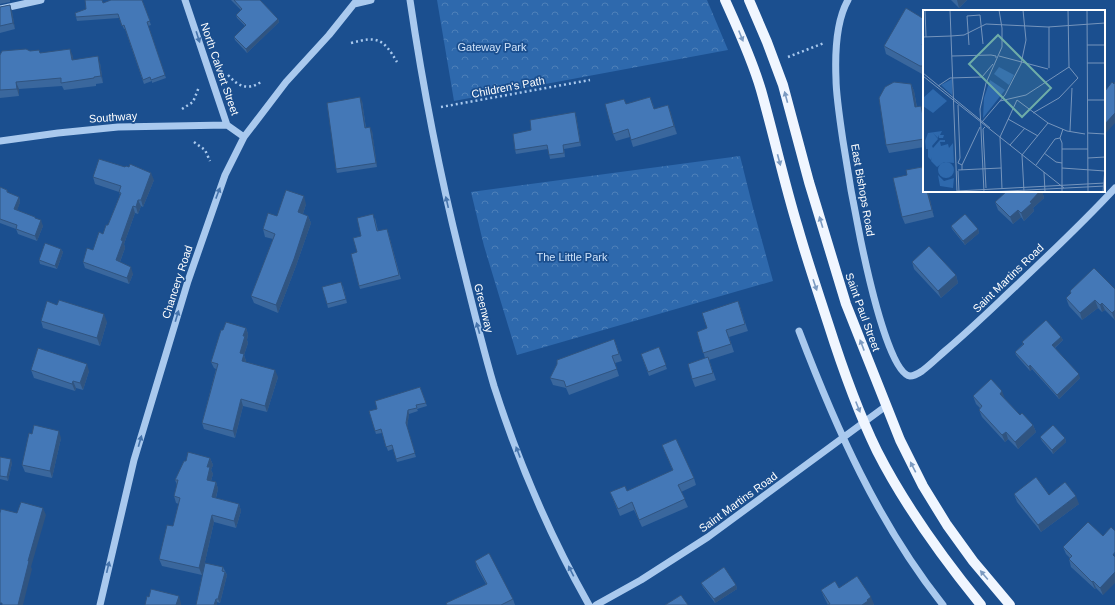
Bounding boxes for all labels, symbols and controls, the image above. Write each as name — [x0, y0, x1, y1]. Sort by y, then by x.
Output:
inset map — [923, 10, 1105, 192]
street label: North Calvert Street — [199, 21, 241, 117]
one-way arrow — [738, 30, 744, 42]
one-way arrow — [195, 31, 201, 43]
park label: Gateway Park — [457, 41, 527, 53]
street label: Children's Path — [470, 74, 546, 100]
one-way arrow — [783, 90, 789, 102]
street label: Southway — [88, 109, 138, 125]
street label: East Bishops Road — [849, 143, 877, 237]
one-way arrow — [776, 154, 782, 166]
one-way arrow — [216, 187, 222, 199]
one-way arrow — [444, 196, 450, 208]
one-way arrow — [818, 216, 824, 228]
street label: Saint Martins Road — [970, 241, 1046, 315]
street label: Chancery Road — [159, 244, 195, 320]
park label: The Little Park — [537, 251, 608, 263]
street label: Saint Paul Street — [843, 271, 883, 353]
one-way arrow — [812, 279, 818, 291]
street label: Greenway — [472, 282, 496, 334]
one-way arrow — [174, 310, 180, 322]
one-way arrow — [475, 322, 481, 334]
one-way arrow — [859, 339, 865, 351]
one-way arrow — [855, 402, 861, 413]
one-way arrow — [137, 435, 143, 447]
one-way arrow — [515, 445, 521, 457]
one-way arrow — [910, 461, 916, 473]
street label: Saint Martins Road — [697, 470, 779, 534]
one-way arrow — [106, 561, 112, 573]
one-way arrow — [568, 565, 574, 576]
one-way arrow — [980, 570, 989, 581]

